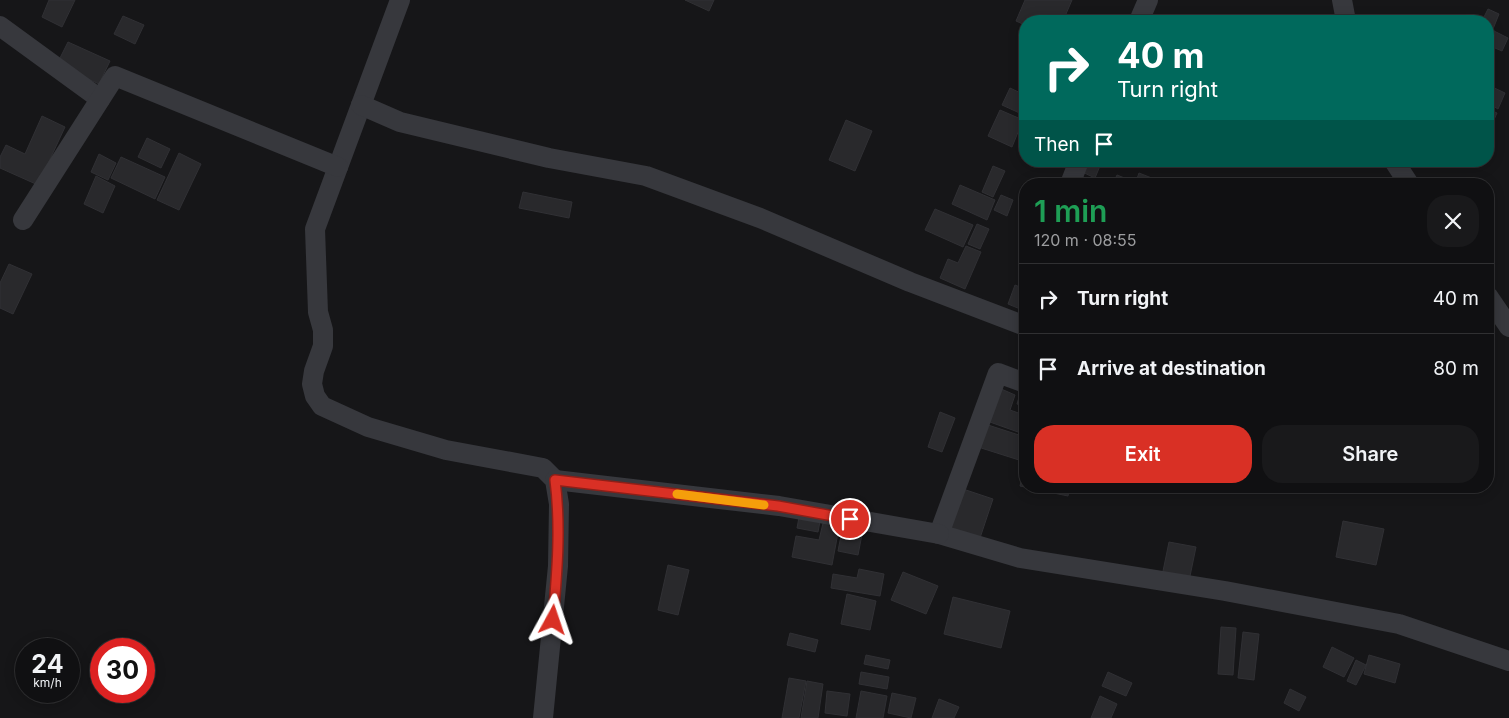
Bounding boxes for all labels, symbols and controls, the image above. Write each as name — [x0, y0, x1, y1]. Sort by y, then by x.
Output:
text: 40 m — [1117, 34, 1205, 76]
icon: right — [1034, 35, 1099, 100]
text: Turn right — [1117, 76, 1218, 102]
icon: arrive — [1090, 130, 1118, 158]
text: Then — [1034, 133, 1080, 156]
text: 1 min — [1034, 193, 1107, 229]
button: close — [1427, 195, 1479, 247]
text: 120 m · 08:55 — [1034, 230, 1137, 250]
icon: right — [1034, 285, 1062, 313]
text: Turn right — [1077, 287, 1168, 310]
text: 40 m — [1433, 287, 1479, 310]
icon: arrive — [1034, 355, 1062, 383]
text: Arrive at destination — [1077, 357, 1266, 380]
text: 80 m — [1433, 357, 1479, 380]
button: Exit — [1034, 425, 1252, 483]
button: Share — [1262, 425, 1479, 483]
pin — [829, 498, 871, 540]
icon: arrive — [836, 505, 864, 533]
position arrow — [526, 593, 578, 645]
speed limit sign: 30 — [90, 638, 155, 703]
text: 24 — [31, 649, 64, 679]
text: km/h — [33, 675, 62, 690]

